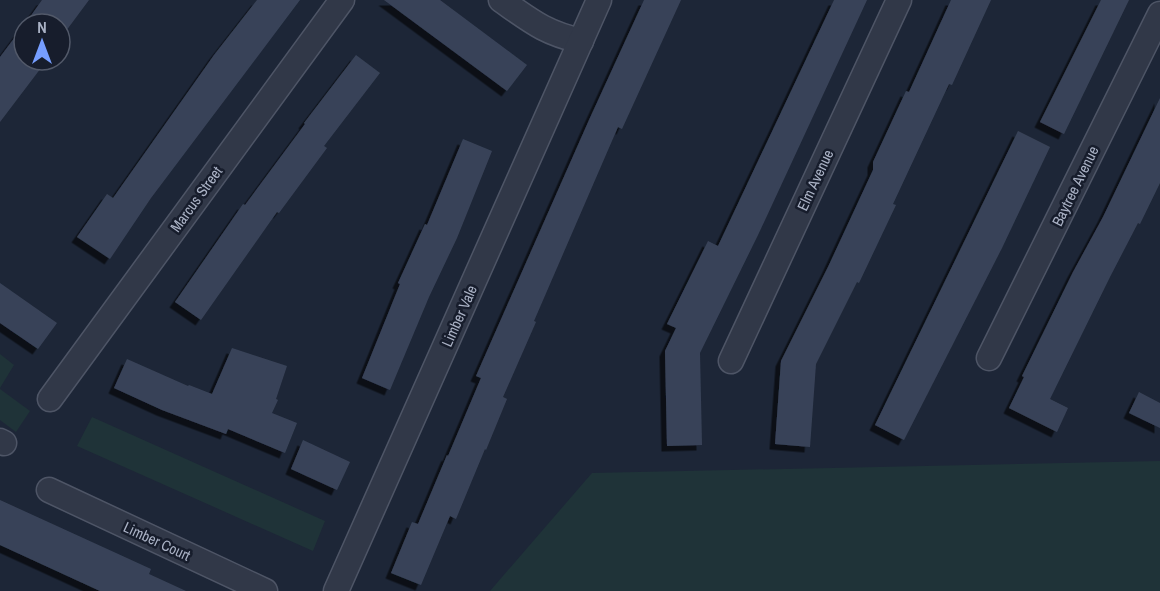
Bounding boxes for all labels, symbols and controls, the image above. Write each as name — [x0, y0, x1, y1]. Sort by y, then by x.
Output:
north arrow — [12, 12, 72, 72]
text: N — [37, 16, 47, 38]
street label: Baytree Avenue — [1047, 142, 1103, 230]
street label: Elm Avenue — [792, 146, 838, 214]
street label: Marcus Street — [165, 161, 227, 236]
street label: Limber Vale — [436, 282, 482, 350]
street label: Limber Court — [120, 516, 194, 566]

